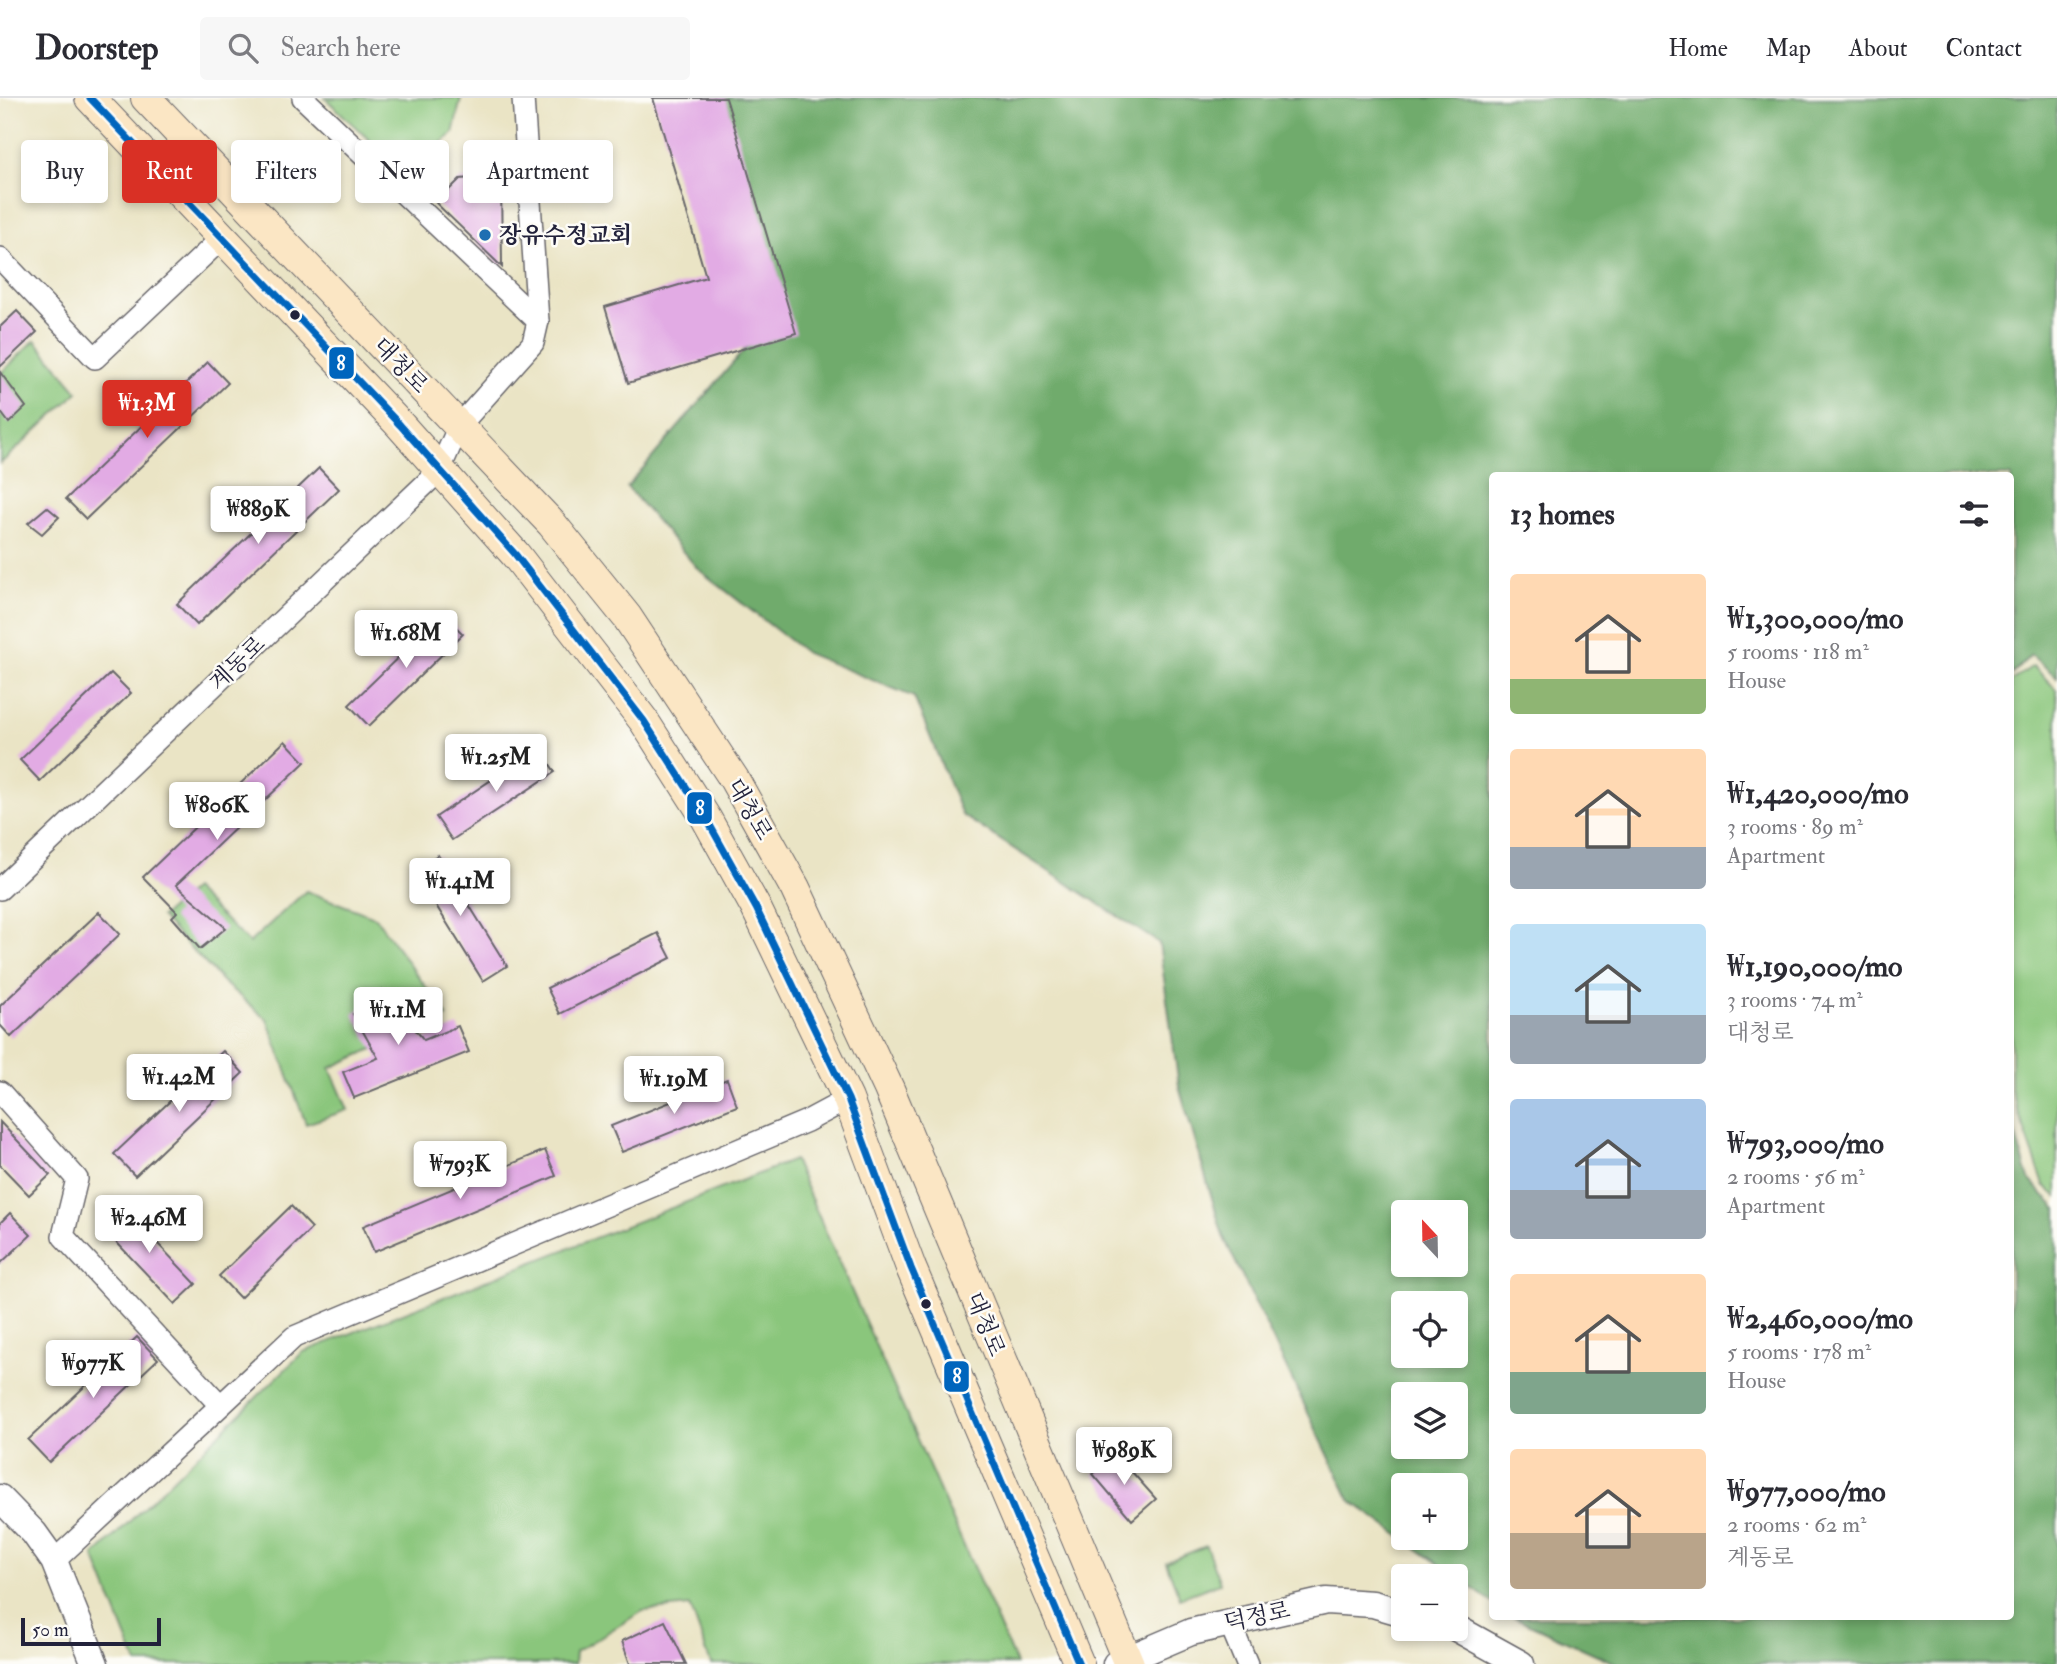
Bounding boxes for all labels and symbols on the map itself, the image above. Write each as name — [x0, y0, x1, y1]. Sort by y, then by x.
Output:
place label: 장유수정교회 — [499, 221, 632, 250]
marker: 장유수정교회 — [477, 227, 493, 243]
unlabelled marker — [288, 308, 302, 322]
street label: 대청로 — [367, 331, 434, 399]
line badge: 8 — [328, 346, 355, 380]
text: 8 — [337, 352, 346, 376]
pin: ₩1.3M — [98, 380, 196, 440]
pin: ₩889K — [209, 486, 307, 546]
pin: ₩1.68M — [349, 610, 463, 670]
street label: 계동로 — [203, 630, 271, 697]
pin: ₩1.25M — [439, 734, 553, 794]
street label: 대청로 — [720, 773, 779, 845]
pin: ₩806K — [168, 782, 266, 842]
line badge: 8 — [686, 791, 713, 825]
text: 8 — [696, 797, 705, 821]
pin: ₩1.41M — [403, 858, 517, 918]
pin: ₩1.1M — [349, 988, 447, 1047]
pin: ₩1.42M — [122, 1054, 236, 1114]
pin: ₩1.19M — [617, 1056, 731, 1116]
pin: ₩793K — [411, 1142, 509, 1201]
pin: ₩2.46M — [92, 1196, 206, 1255]
north arrow — [1391, 1200, 1468, 1278]
street label: 대청로 — [960, 1288, 1011, 1361]
unlabelled marker — [919, 1297, 933, 1311]
pin: ₩977K — [44, 1340, 142, 1400]
line badge: 8 — [943, 1360, 970, 1393]
text: 8 — [953, 1365, 962, 1389]
pin: ₩989K — [1075, 1428, 1173, 1487]
street label: 덕정로 — [1221, 1595, 1293, 1638]
scale bar — [21, 1615, 161, 1647]

